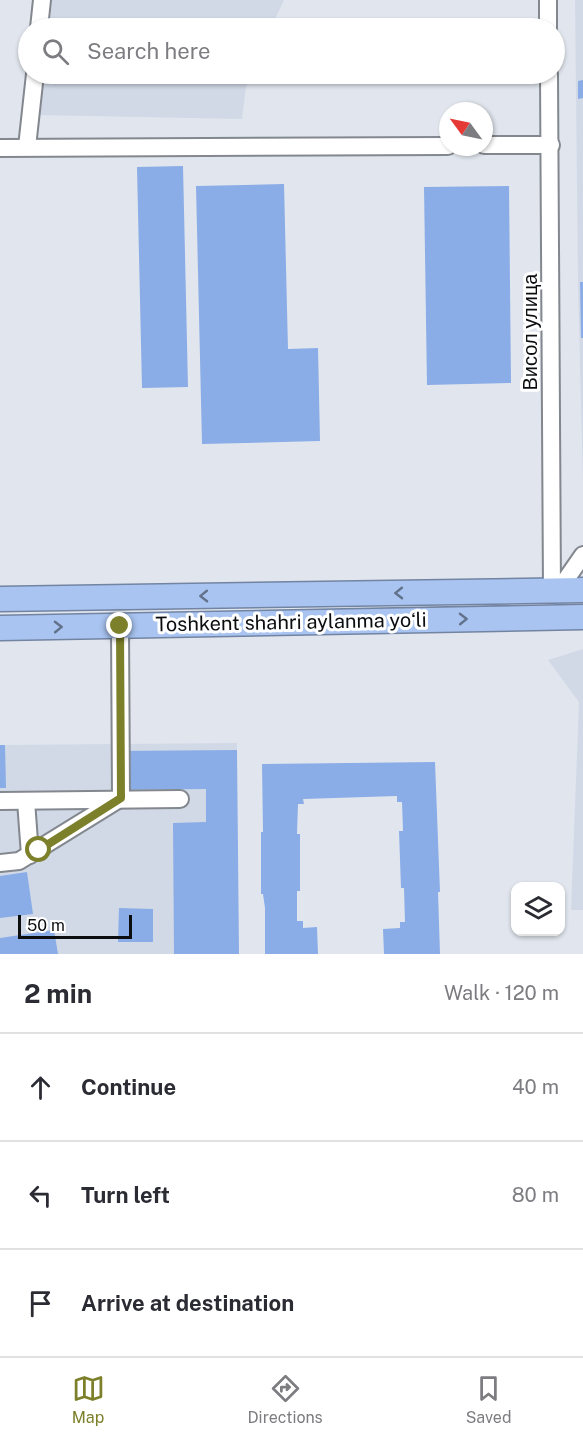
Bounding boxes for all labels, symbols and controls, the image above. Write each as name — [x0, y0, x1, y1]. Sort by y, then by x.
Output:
search box — [18, 18, 565, 84]
icon: search — [39, 35, 72, 68]
text: Search here — [87, 38, 211, 64]
north arrow — [439, 102, 493, 156]
street label: Висол улица — [518, 273, 542, 390]
one-way arrow — [394, 587, 403, 599]
one-way arrow — [199, 590, 208, 602]
street label: Toshkent shahri aylanma yoʻli — [155, 608, 427, 636]
route end — [106, 612, 132, 638]
one-way arrow — [459, 613, 468, 625]
one-way arrow — [54, 621, 63, 633]
route start — [25, 836, 51, 862]
map controls — [511, 882, 565, 936]
button: layers — [511, 882, 565, 936]
scale bar — [18, 912, 132, 940]
text: 50 m — [27, 916, 65, 935]
text: 2 min — [24, 978, 92, 1009]
text: Walk · 120 m — [444, 981, 559, 1005]
icon: ahead — [24, 1071, 57, 1104]
text: Continue — [81, 1074, 176, 1100]
text: 40 m — [512, 1075, 559, 1099]
icon: left — [24, 1179, 57, 1212]
text: Turn left — [81, 1182, 170, 1208]
text: 80 m — [512, 1183, 559, 1207]
icon: arrive — [24, 1287, 57, 1320]
text: Arrive at destination — [81, 1290, 294, 1316]
tab: Map — [72, 1372, 105, 1427]
tab: Directions — [248, 1372, 323, 1427]
tab: Saved — [466, 1372, 511, 1427]

